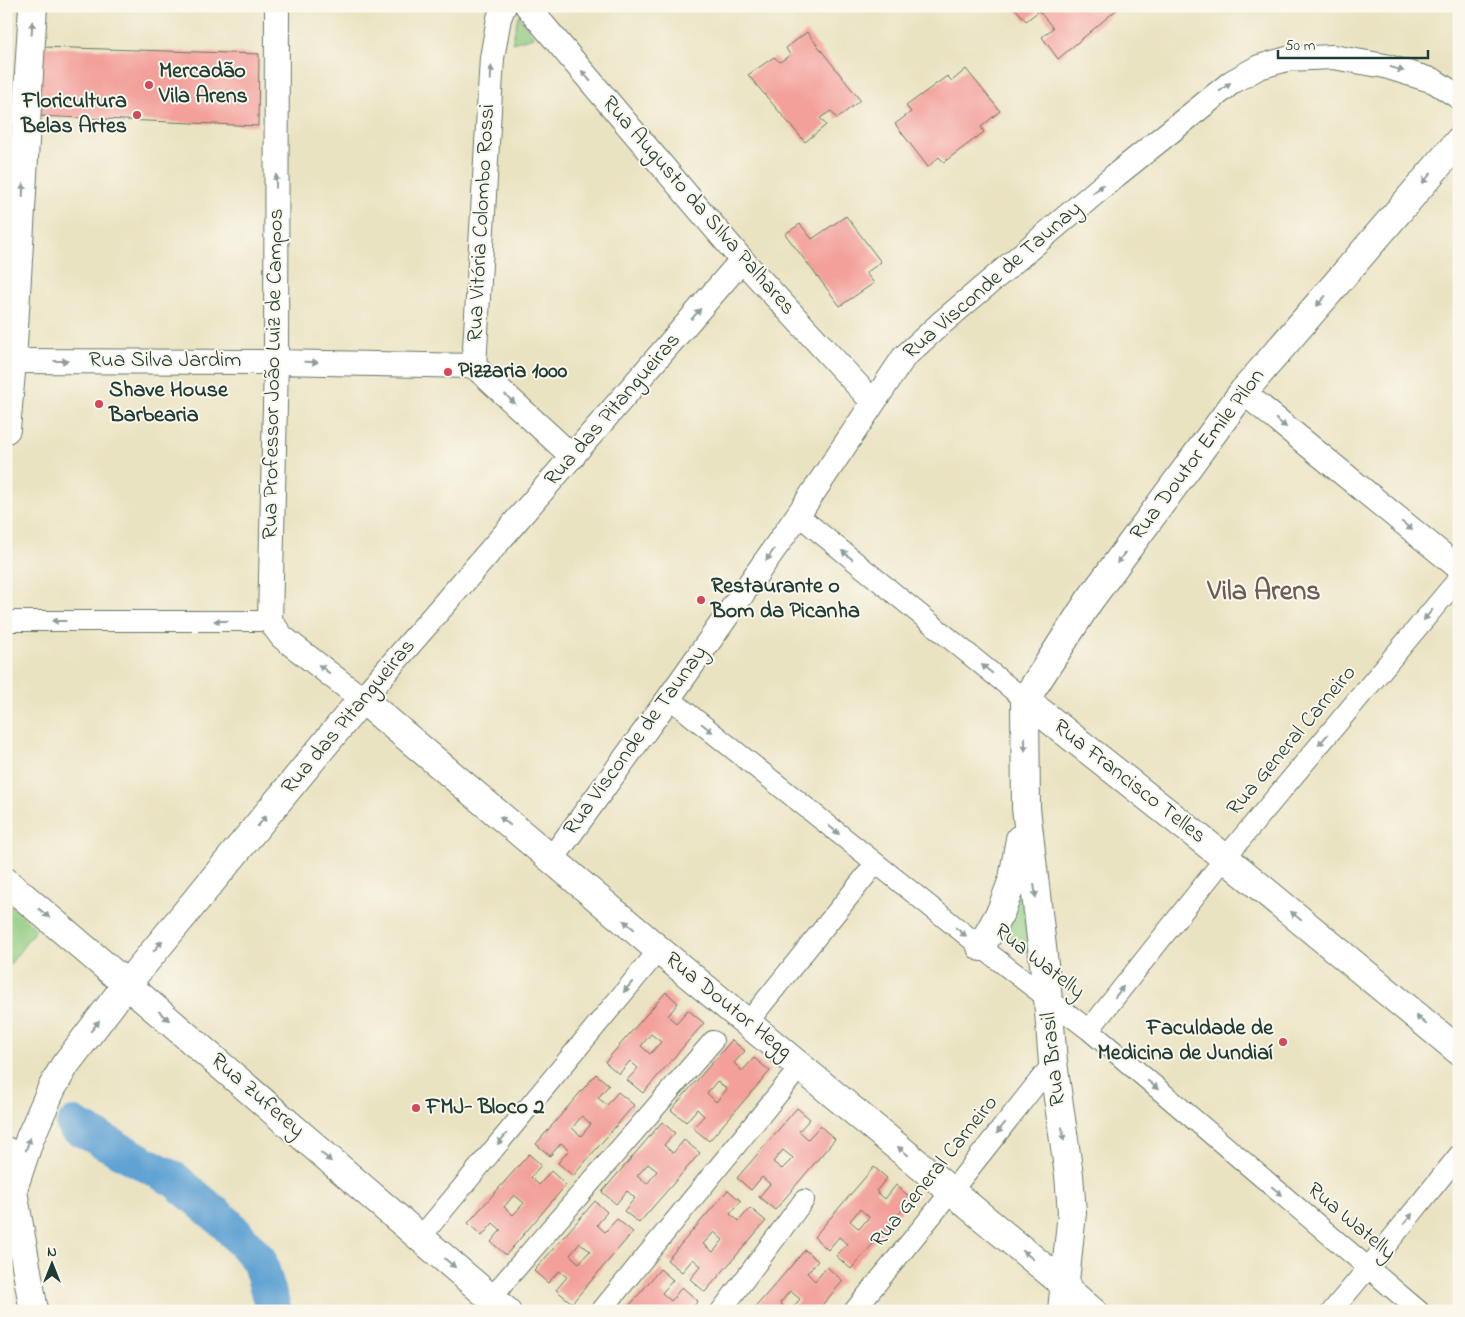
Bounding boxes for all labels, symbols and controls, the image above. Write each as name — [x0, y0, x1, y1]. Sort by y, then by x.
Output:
one-way arrow — [28, 20, 36, 36]
scale bar — [1278, 28, 1428, 60]
text: 50 m — [1285, 35, 1316, 57]
place label: Mercadão Vila Arens — [158, 56, 248, 113]
one-way arrow — [487, 64, 495, 80]
one-way arrow — [1389, 66, 1404, 74]
one-way arrow — [580, 71, 592, 83]
marker: Mercadão Vila Arens — [143, 79, 155, 91]
one-way arrow — [1218, 82, 1231, 93]
place label: Floricultura Belas Artes — [20, 86, 127, 143]
street label: Rua Augusto da SIlva Palhares — [593, 89, 803, 324]
street label: Rua Vitória Colombo Rossi — [460, 103, 504, 343]
marker: Floricultura Belas Artes — [131, 109, 143, 121]
one-way arrow — [1421, 172, 1433, 184]
one-way arrow — [272, 173, 280, 189]
one-way arrow — [19, 182, 27, 198]
one-way arrow — [1092, 184, 1105, 195]
street label: Rua Visconde de Taunay — [896, 194, 1090, 369]
street label: Rua Professor João Luiz de Campos — [255, 208, 293, 540]
one-way arrow — [1315, 295, 1327, 307]
one-way arrow — [690, 308, 701, 321]
street label: Rua das Pitangueiras — [537, 326, 690, 495]
street label: Rua Silva Jardim — [89, 345, 241, 377]
place label: Pizzaria 1000 — [458, 356, 568, 388]
one-way arrow — [53, 357, 69, 365]
one-way arrow — [303, 359, 319, 367]
street label: Rua Doutor Emile Pilon — [1123, 362, 1273, 548]
marker: Pizzaria 1000 — [442, 366, 454, 378]
place label: Shave House Barbearia — [108, 375, 229, 432]
one-way arrow — [503, 393, 515, 405]
marker: Shave House Barbearia — [93, 398, 105, 410]
one-way arrow — [1274, 417, 1287, 428]
one-way arrow — [1400, 520, 1413, 531]
one-way arrow — [765, 548, 775, 562]
one-way arrow — [841, 550, 854, 561]
one-way arrow — [1116, 551, 1126, 565]
place label: Restaurante o Bom da Picanha — [710, 571, 860, 628]
district label: Vila Arens — [1207, 572, 1320, 613]
marker: Restaurante o Bom da Picanha — [695, 594, 707, 606]
one-way arrow — [1422, 609, 1433, 622]
one-way arrow — [51, 617, 67, 625]
one-way arrow — [213, 617, 229, 625]
street label: Rua das Pitangueiras — [274, 632, 425, 802]
street label: Rua Visconde de Taunay — [556, 639, 717, 843]
street label: Rua General Carneiro — [1219, 659, 1365, 823]
one-way arrow — [317, 664, 330, 675]
one-way arrow — [981, 664, 994, 675]
street label: Rua Francisco Telles — [1046, 712, 1212, 852]
one-way arrow — [700, 723, 713, 734]
one-way arrow — [1318, 733, 1329, 746]
one-way arrow — [1021, 736, 1029, 752]
one-way arrow — [256, 815, 267, 828]
one-way arrow — [498, 815, 511, 826]
one-way arrow — [827, 824, 840, 835]
one-way arrow — [1031, 883, 1039, 899]
one-way arrow — [37, 907, 49, 919]
one-way arrow — [1290, 911, 1303, 922]
street label: Rua Watelly — [986, 916, 1091, 1009]
one-way arrow — [623, 920, 635, 931]
one-way arrow — [954, 926, 967, 937]
one-way arrow — [153, 940, 164, 953]
street label: Rua Doutor Hegg — [657, 945, 799, 1068]
one-way arrow — [622, 980, 633, 993]
one-way arrow — [1113, 986, 1124, 999]
one-way arrow — [157, 1010, 170, 1021]
street label: Rua Brasil — [1033, 1010, 1075, 1108]
place label: Faculdade de Medicina de Jundiaí — [1098, 1013, 1274, 1070]
one-way arrow — [1415, 1014, 1428, 1025]
one-way arrow — [89, 1020, 100, 1033]
marker: Faculdade de Medicina de Jundiaí — [1277, 1036, 1289, 1048]
street label: Rua Zuferey — [202, 1046, 311, 1147]
one-way arrow — [1146, 1080, 1159, 1091]
street label: Rua General Carneiro — [863, 1089, 1007, 1255]
place label: FMJ- Bloco 2 — [425, 1092, 544, 1124]
marker: FMJ- Bloco 2 — [410, 1102, 422, 1114]
one-way arrow — [996, 1121, 1007, 1134]
one-way arrow — [1059, 1127, 1067, 1143]
one-way arrow — [496, 1133, 507, 1146]
one-way arrow — [25, 1136, 32, 1151]
one-way arrow — [896, 1146, 909, 1157]
one-way arrow — [320, 1151, 333, 1162]
street label: Rua Watelly — [1299, 1175, 1403, 1270]
one-way arrow — [1270, 1185, 1283, 1196]
one-way arrow — [1402, 1213, 1413, 1226]
north arrow — [28, 1240, 78, 1290]
text: N — [47, 1242, 57, 1263]
one-way arrow — [1022, 1249, 1035, 1260]
one-way arrow — [443, 1257, 456, 1268]

